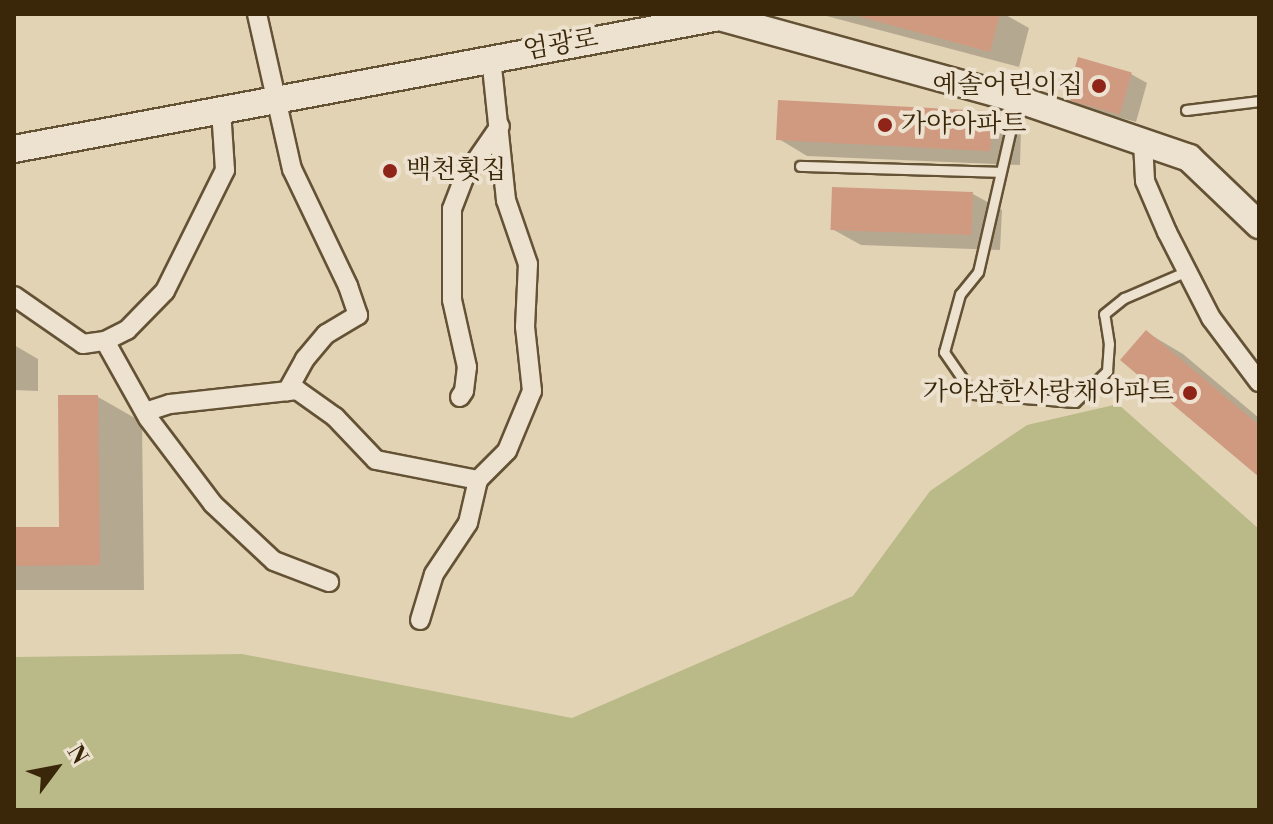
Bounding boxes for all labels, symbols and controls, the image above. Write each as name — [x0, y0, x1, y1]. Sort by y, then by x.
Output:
street label: 엄광로 — [521, 23, 601, 67]
place label: 예솔어린이집 — [932, 70, 1083, 102]
marker: 예솔어린이집 — [1090, 77, 1108, 95]
place label: 가야아파트 — [901, 109, 1027, 141]
marker: 가야아파트 — [876, 116, 894, 134]
place label: 백천횟집 — [406, 155, 506, 187]
marker: 백천횟집 — [381, 162, 399, 180]
place label: 가야삼한사랑채아파트 — [923, 377, 1174, 409]
marker: 가야삼한사랑채아파트 — [1181, 384, 1199, 402]
north arrow — [16, 728, 96, 808]
text: N — [61, 740, 93, 770]

